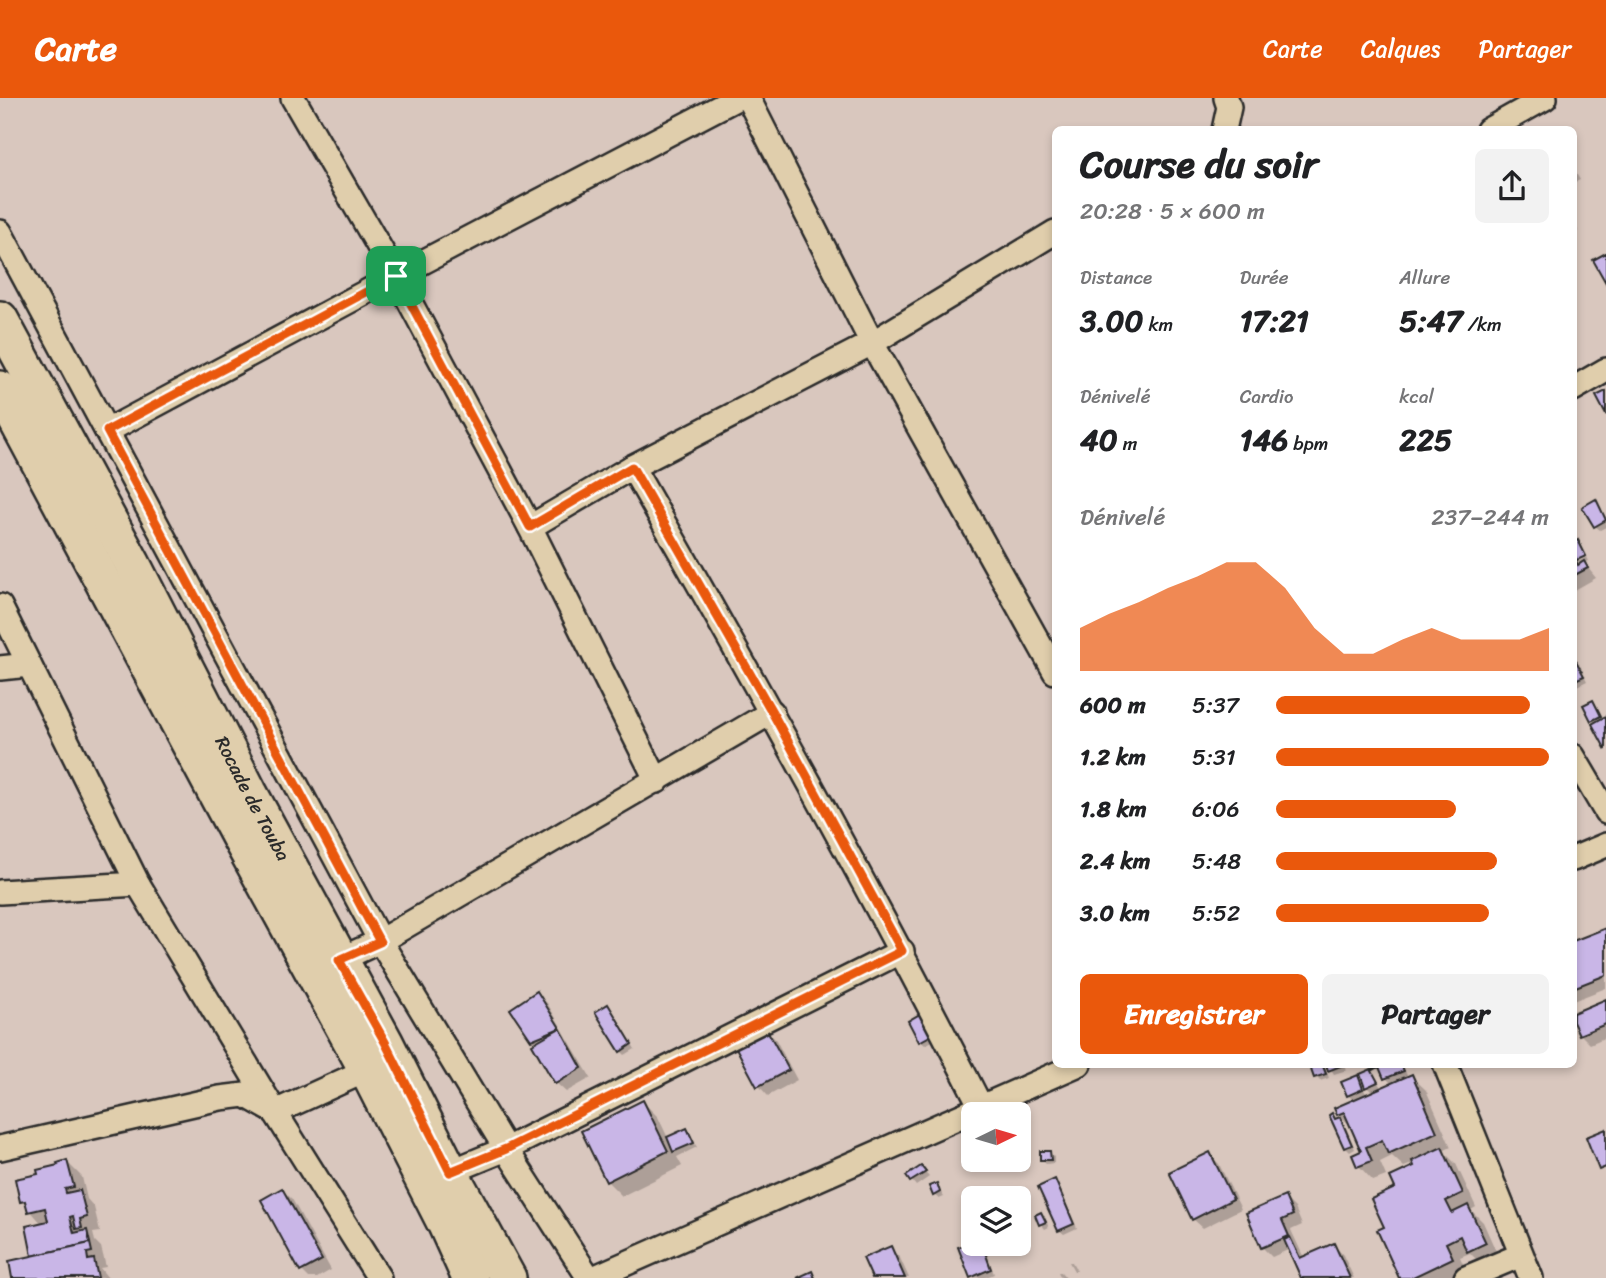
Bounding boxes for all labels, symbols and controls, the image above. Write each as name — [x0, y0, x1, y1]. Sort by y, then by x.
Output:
text: Carte — [35, 20, 117, 78]
text: Carte — [1263, 28, 1323, 70]
text: Calques — [1361, 28, 1440, 70]
text: Partager — [1478, 28, 1571, 70]
text: Course du soir — [1080, 131, 1318, 198]
button: share — [1475, 149, 1549, 223]
text: 20:28 · 5 × 600 m — [1080, 191, 1265, 232]
pin — [366, 246, 426, 306]
icon: arrive — [377, 257, 415, 295]
text: Distance — [1080, 261, 1152, 294]
text: Durée — [1240, 261, 1289, 294]
text: Allure — [1399, 261, 1450, 294]
text: 3.00 — [1080, 294, 1143, 348]
text: 17:21 — [1240, 294, 1309, 348]
text: 5:47 — [1399, 294, 1463, 348]
text: km — [1143, 308, 1173, 341]
text: /km — [1463, 308, 1502, 341]
text: Dénivelé — [1080, 380, 1150, 413]
text: Cardio — [1240, 380, 1294, 413]
text: kcal — [1399, 380, 1434, 413]
text: 40 — [1080, 413, 1118, 467]
text: 146 — [1240, 413, 1288, 467]
text: 225 — [1399, 413, 1452, 467]
text: m — [1118, 427, 1137, 460]
text: bpm — [1288, 427, 1328, 460]
text: Dénivelé — [1080, 497, 1165, 538]
text: 237–244 m — [1431, 497, 1549, 538]
text: 600 m — [1080, 685, 1146, 726]
text: 5:37 — [1192, 685, 1239, 726]
street label: Rocade de Touba — [206, 730, 300, 868]
text: 1.2 km — [1080, 737, 1146, 778]
text: 5:31 — [1192, 737, 1236, 778]
text: 1.8 km — [1080, 789, 1147, 830]
text: 6:06 — [1192, 789, 1240, 830]
text: 2.4 km — [1080, 841, 1150, 882]
text: 5:48 — [1192, 841, 1241, 882]
text: 3.0 km — [1080, 893, 1150, 934]
text: 5:52 — [1192, 893, 1240, 934]
button: Enregistrer — [1080, 974, 1308, 1054]
button: Partager — [1322, 974, 1549, 1054]
north arrow — [961, 1102, 1031, 1172]
map controls — [961, 1102, 1031, 1256]
button: layers — [961, 1186, 1031, 1256]

